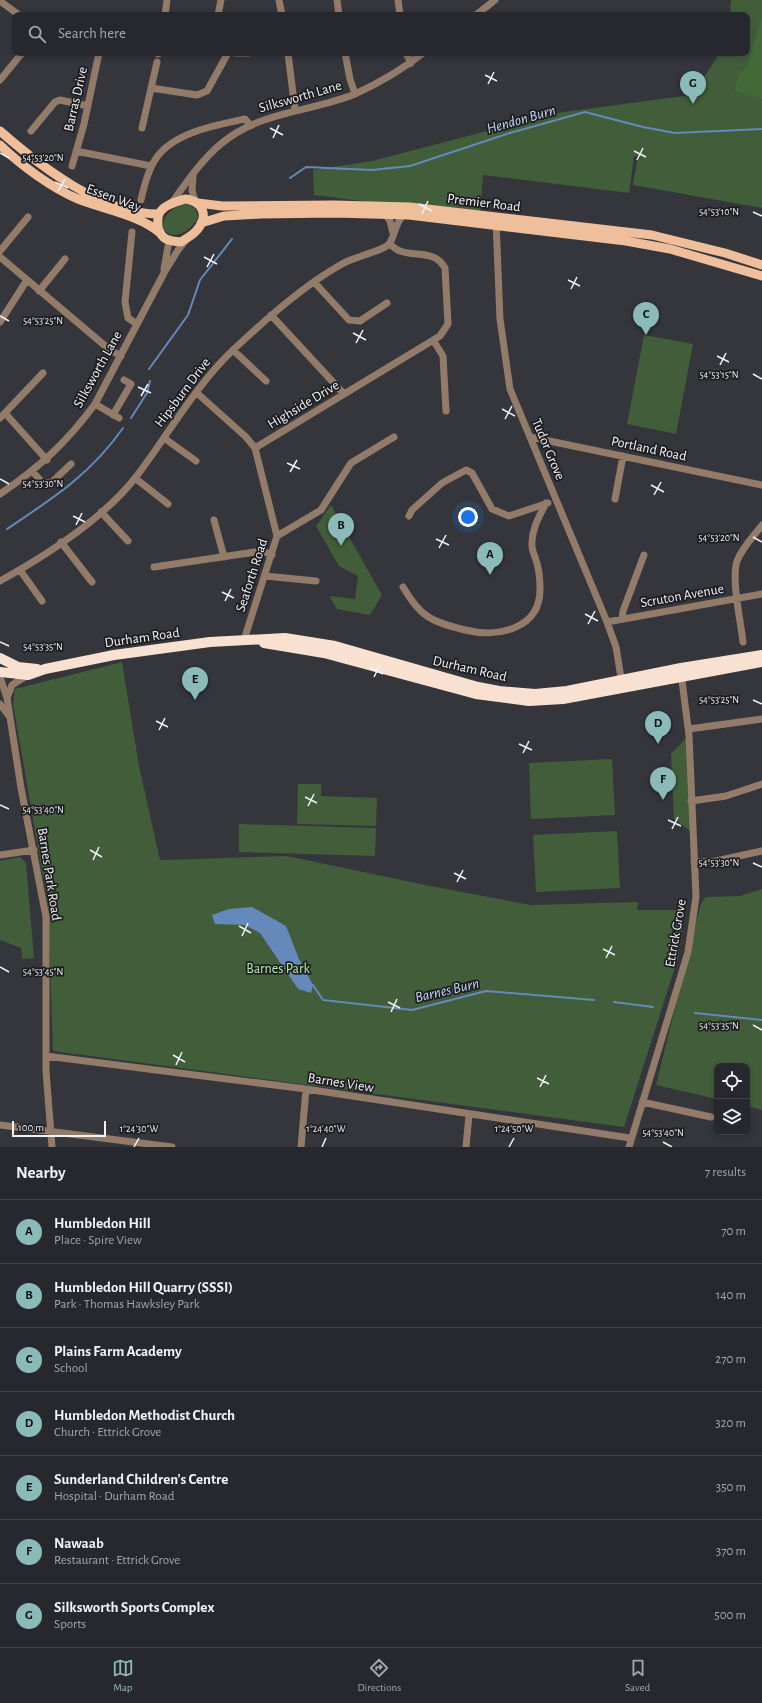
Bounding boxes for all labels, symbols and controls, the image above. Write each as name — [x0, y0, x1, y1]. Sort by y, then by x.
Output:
search box — [12, 12, 750, 56]
icon: search — [26, 23, 48, 45]
text: Search here — [58, 26, 126, 41]
street label: Barras Drive — [62, 66, 90, 133]
pin: G — [680, 71, 706, 104]
street label: Silksworth Lane — [257, 78, 343, 115]
water label: Hendon Burn — [485, 103, 557, 136]
text: 54°53'20"N — [22, 153, 64, 163]
street label: Essen Way — [84, 182, 143, 214]
street label: Premier Road — [446, 192, 521, 214]
text: 54°53'10"N — [699, 207, 739, 217]
pin: C — [633, 302, 659, 335]
text: 54°53'25"N — [23, 316, 63, 326]
street label: Silksworth Lane — [71, 329, 125, 410]
street label: Hipsburn Drive — [152, 355, 213, 430]
text: 54°53'15"N — [699, 370, 739, 380]
street label: Highside Drive — [265, 378, 342, 432]
street label: Tudor Grove — [529, 417, 567, 482]
street label: Portland Road — [610, 434, 688, 464]
text: 54°53'30"N — [23, 479, 63, 489]
your location — [458, 507, 478, 527]
pin: B — [328, 513, 354, 546]
text: 54°53'20"N — [698, 533, 740, 543]
street label: Seaforth Road — [234, 537, 270, 614]
pin: A — [477, 542, 503, 575]
street label: Scruton Avenue — [639, 582, 725, 610]
street label: Durham Road — [104, 626, 181, 650]
text: 54°53'35"N — [23, 642, 63, 652]
street label: Durham Road — [431, 654, 508, 684]
pin: E — [182, 667, 208, 700]
text: 54°53'25"N — [699, 695, 739, 705]
pin: D — [645, 711, 671, 744]
pin: F — [650, 767, 676, 800]
text: 54°53'40"N — [22, 805, 64, 815]
street label: Barnes Park Road — [35, 827, 63, 922]
text: 54°53'30"N — [699, 858, 739, 868]
street label: Ettrick Grove — [663, 898, 689, 968]
park label: Barnes Park — [246, 962, 310, 976]
text: 54°53'45"N — [23, 967, 63, 977]
water label: Barnes Burn — [414, 976, 481, 1005]
text: 54°53'35"N — [699, 1021, 739, 1031]
map controls — [714, 1063, 750, 1135]
button: locate — [714, 1063, 750, 1099]
street label: Barnes View — [307, 1071, 375, 1095]
button: layers — [714, 1099, 750, 1135]
scale bar — [12, 1119, 106, 1138]
text: 100 m — [18, 1122, 44, 1133]
text: 1°24'30"W — [120, 1124, 158, 1134]
text: 1°24'40"W — [306, 1124, 346, 1134]
text: 1°24'50"W — [495, 1124, 533, 1134]
text: 54°53'40"N — [642, 1128, 684, 1138]
text: Nearby — [16, 1164, 66, 1181]
text: 7 results — [705, 1166, 746, 1179]
text: Humbledon Hill — [54, 1216, 151, 1231]
text: A — [25, 1225, 33, 1238]
text: 70 m — [721, 1225, 746, 1238]
text: Place · Spire View — [54, 1234, 142, 1247]
text: Humbledon Hill Quarry (SSSI) — [54, 1280, 233, 1295]
text: B — [25, 1289, 33, 1302]
text: 140 m — [716, 1289, 746, 1302]
text: Park · Thomas Hawksley Park — [54, 1298, 200, 1311]
text: Plains Farm Academy — [54, 1344, 182, 1359]
text: C — [26, 1353, 32, 1366]
text: 270 m — [715, 1353, 746, 1366]
text: School — [54, 1362, 88, 1375]
text: Humbledon Methodist Church — [54, 1408, 235, 1423]
text: D — [25, 1417, 33, 1430]
text: 320 m — [715, 1417, 746, 1430]
text: Church · Ettrick Grove — [54, 1426, 161, 1439]
text: Sunderland Children's Centre — [54, 1472, 228, 1487]
text: E — [26, 1481, 32, 1494]
text: 350 m — [716, 1481, 746, 1494]
text: Hospital · Durham Road — [54, 1490, 174, 1503]
text: Nawaab — [54, 1536, 104, 1551]
text: F — [26, 1545, 32, 1558]
text: 370 m — [716, 1545, 746, 1558]
text: Restaurant · Ettrick Grove — [54, 1554, 180, 1567]
text: Silksworth Sports Complex — [54, 1600, 214, 1615]
text: G — [25, 1609, 33, 1622]
text: 500 m — [714, 1609, 746, 1622]
text: Sports — [54, 1618, 86, 1631]
tab: Map — [112, 1657, 134, 1694]
tab: Directions — [357, 1657, 401, 1694]
tab: Saved — [625, 1657, 650, 1694]

